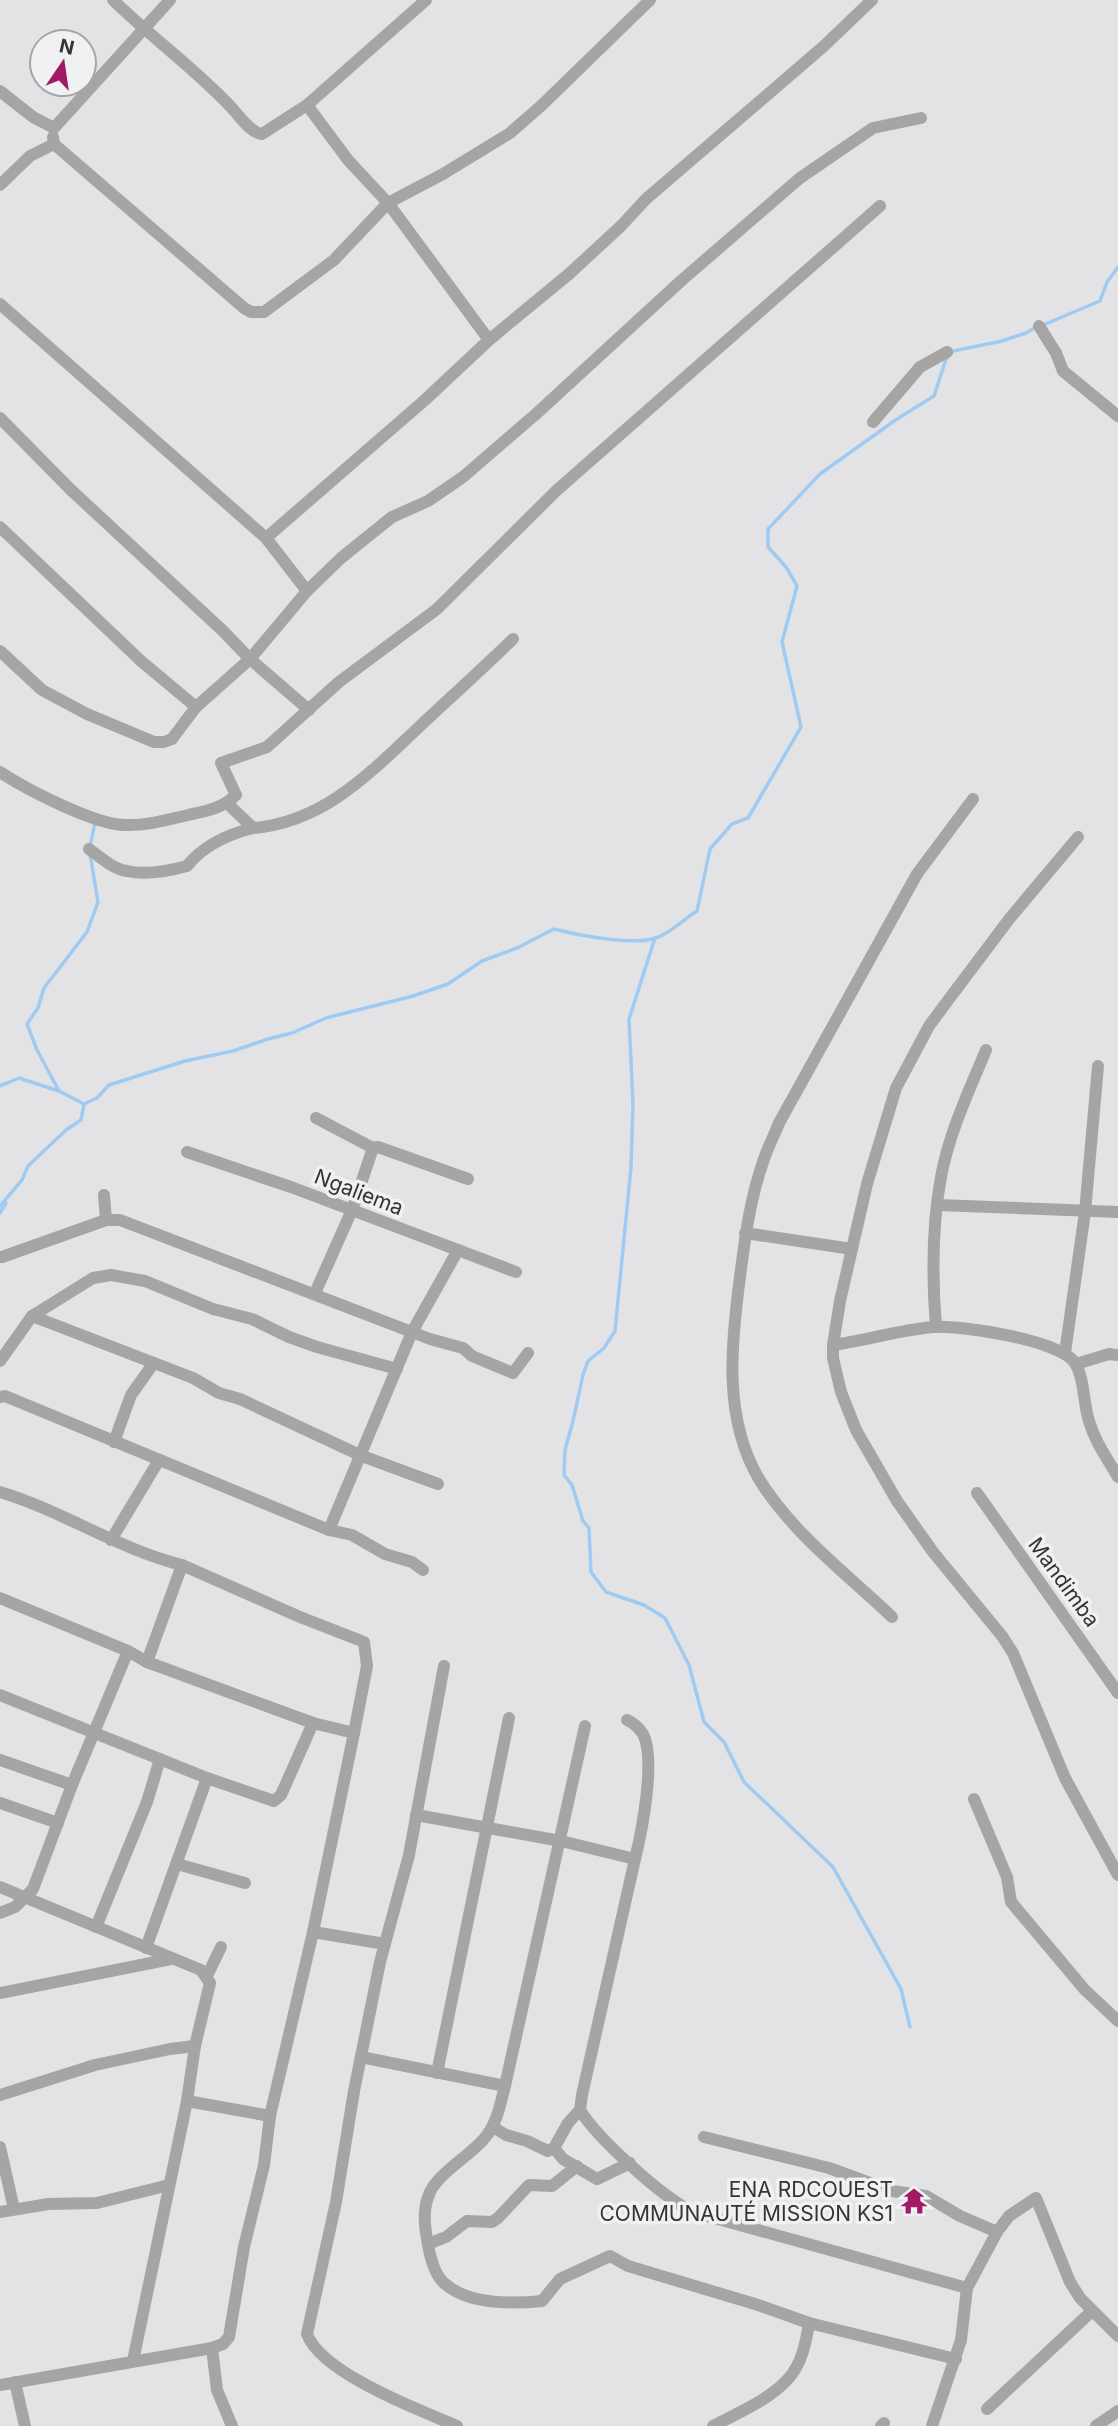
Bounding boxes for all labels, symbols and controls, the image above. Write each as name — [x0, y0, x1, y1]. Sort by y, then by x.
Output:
north arrow — [28, 28, 98, 98]
text: N — [57, 34, 76, 60]
street label: Ngaliema — [311, 1164, 407, 1220]
street label: Mandimba — [1023, 1532, 1105, 1632]
place label: ENA RDCOUEST COMMUNAUTÉ MISSION KS1 — [600, 2177, 893, 2226]
temple icon: ENA RDCOUEST COMMUNAUTÉ MISSION KS1 — [899, 2186, 929, 2216]

